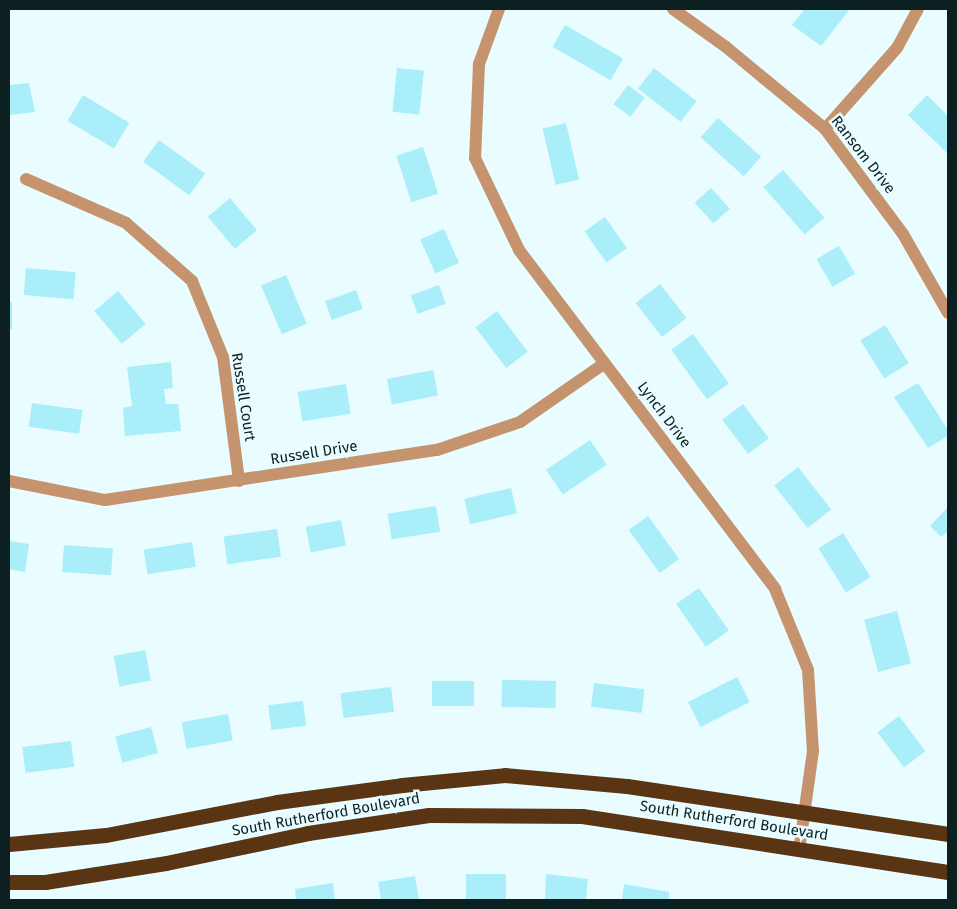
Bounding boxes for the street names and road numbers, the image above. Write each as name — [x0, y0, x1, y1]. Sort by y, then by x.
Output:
street label: Ransom Drive — [827, 113, 899, 197]
street label: Russell Court — [227, 351, 259, 443]
street label: Lynch Drive — [633, 379, 695, 451]
street label: Russell Drive — [269, 437, 359, 469]
street label: South Rutherford Boulevard — [231, 790, 421, 840]
street label: South Rutherford Boulevard — [639, 797, 829, 845]

